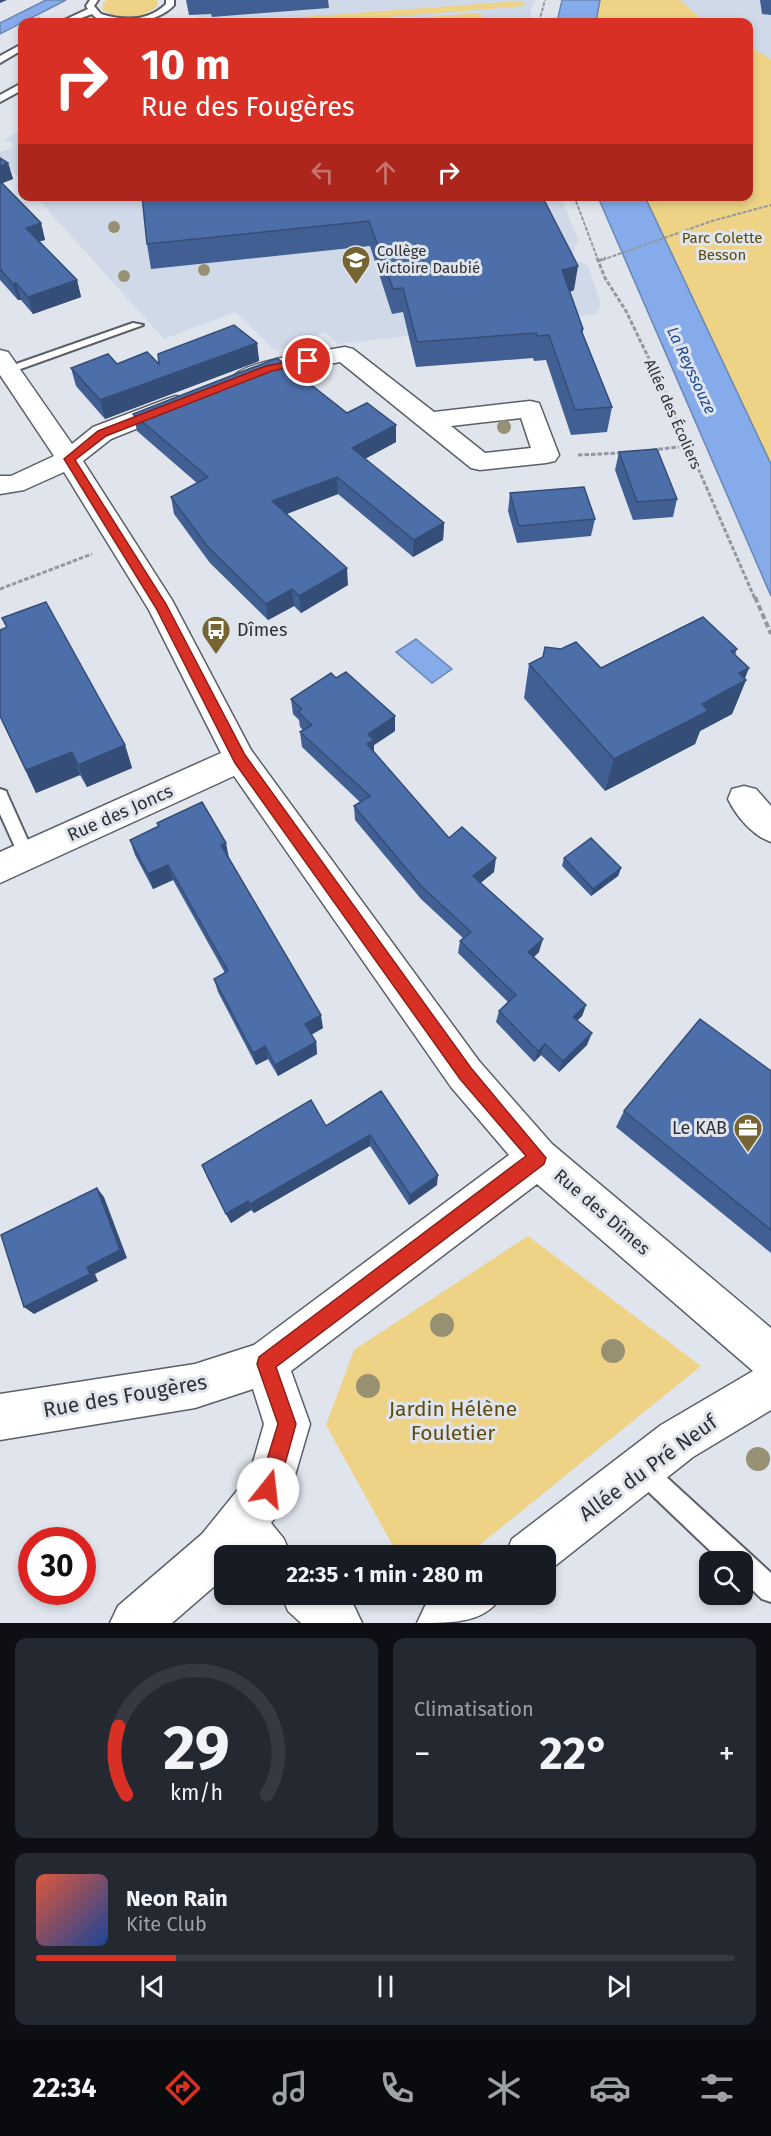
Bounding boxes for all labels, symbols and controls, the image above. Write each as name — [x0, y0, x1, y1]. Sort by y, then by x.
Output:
text: 10 m — [141, 40, 231, 90]
icon: right — [42, 42, 120, 120]
text: Rue des Fougères — [141, 91, 355, 123]
icon: left — [306, 156, 339, 189]
icon: ahead — [369, 156, 402, 189]
icon: right — [432, 156, 465, 189]
park label: Parc Colette Besson — [682, 229, 762, 264]
place label: Collège Victoire Daubié — [377, 242, 480, 277]
school or university icon: Collège Victoire Daubié — [340, 244, 372, 286]
water label: La Reyssouze — [663, 324, 720, 417]
pin — [282, 335, 333, 386]
icon: arrive — [291, 344, 324, 377]
street label: Allée des Écoliers — [641, 356, 705, 472]
bus stop icon: Dîmes — [200, 614, 232, 656]
place label: Dîmes — [237, 619, 287, 641]
street label: Rue des Joncs — [64, 780, 176, 846]
office icon: Le KAB — [732, 1112, 764, 1154]
place label: Le KAB — [672, 1117, 727, 1139]
street label: Rue des Dîmes — [549, 1164, 655, 1260]
street label: Rue des Fougères — [41, 1369, 209, 1423]
park label: Jardin Hélène Fouletier — [389, 1396, 517, 1446]
street label: Allée du Pré Neuf — [574, 1408, 724, 1527]
position arrow — [236, 1457, 300, 1521]
speed limit sign: 30 — [18, 1527, 96, 1605]
map controls — [699, 1551, 753, 1605]
button: search — [699, 1551, 753, 1605]
text: 22:35 · 1 min · 280 m — [287, 1561, 483, 1588]
text: Climatisation — [414, 1697, 534, 1721]
text: 29 — [163, 1711, 230, 1786]
text: 22° — [540, 1727, 610, 1781]
text: − — [414, 1734, 431, 1774]
text: + — [719, 1734, 735, 1774]
text: km/h — [170, 1780, 223, 1806]
text: Neon Rain — [126, 1885, 228, 1912]
text: Kite Club — [126, 1912, 207, 1936]
icon: previous — [136, 1970, 169, 2003]
icon: pause — [369, 1970, 402, 2003]
icon: next — [602, 1970, 635, 2003]
icon: directions — [162, 2067, 204, 2109]
icon: music — [269, 2067, 311, 2109]
icon: phone — [376, 2067, 418, 2109]
icon: climate — [483, 2067, 525, 2109]
icon: car — [589, 2067, 631, 2109]
icon: filters — [696, 2067, 738, 2109]
text: 22:34 — [32, 2072, 97, 2104]

